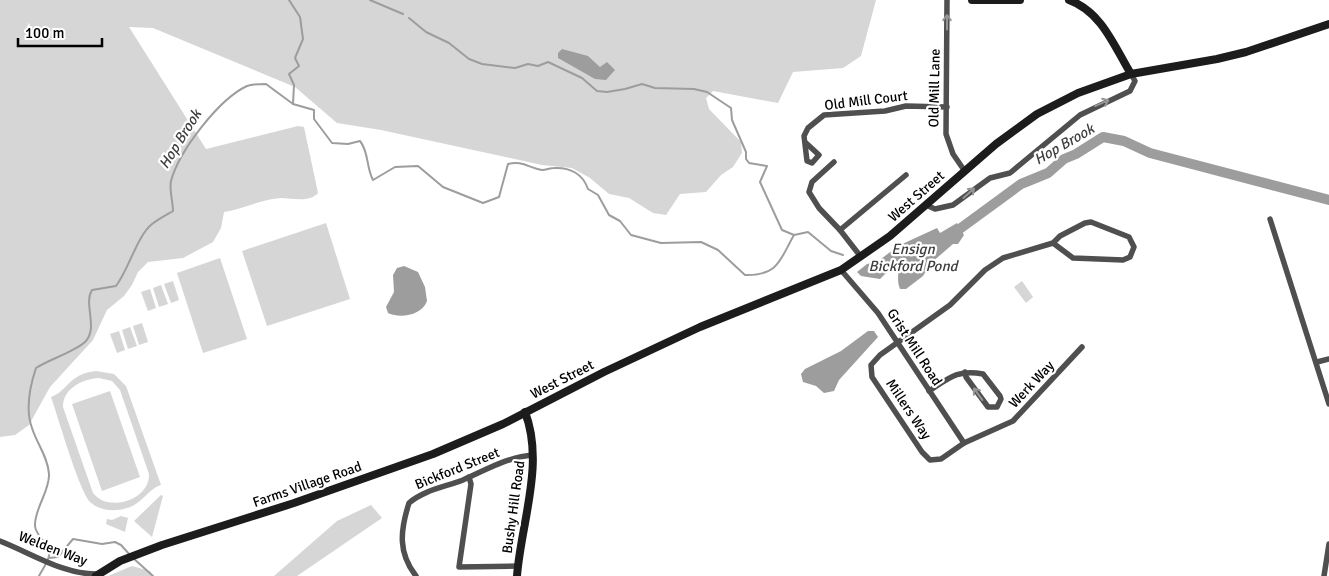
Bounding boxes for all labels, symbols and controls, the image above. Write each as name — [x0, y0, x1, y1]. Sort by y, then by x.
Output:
one-way arrow — [942, 14, 952, 30]
scale bar — [18, 15, 101, 47]
text: 100 m — [25, 24, 65, 42]
street label: Old Mill Lane — [925, 48, 944, 128]
street label: Old Mill Court — [824, 87, 909, 114]
one-way arrow — [1094, 98, 1109, 108]
water label: Hop Brook — [155, 105, 206, 172]
water label: Hop Brook — [1031, 119, 1099, 168]
street label: West Street — [885, 167, 948, 225]
one-way arrow — [963, 187, 976, 199]
water label: Ensign Bickford Pond — [868, 240, 960, 275]
street label: Grist Mill Road — [883, 306, 946, 389]
street label: West Street — [528, 356, 597, 403]
street label: Werk Way — [1005, 357, 1058, 412]
street label: Millers Way — [882, 376, 935, 443]
one-way arrow — [973, 388, 984, 401]
street label: Bickford Street — [412, 444, 502, 493]
street label: Farms Village Road — [251, 458, 364, 511]
street label: Bushy Hill Road — [499, 460, 528, 555]
street label: Welden Way — [16, 528, 90, 570]

